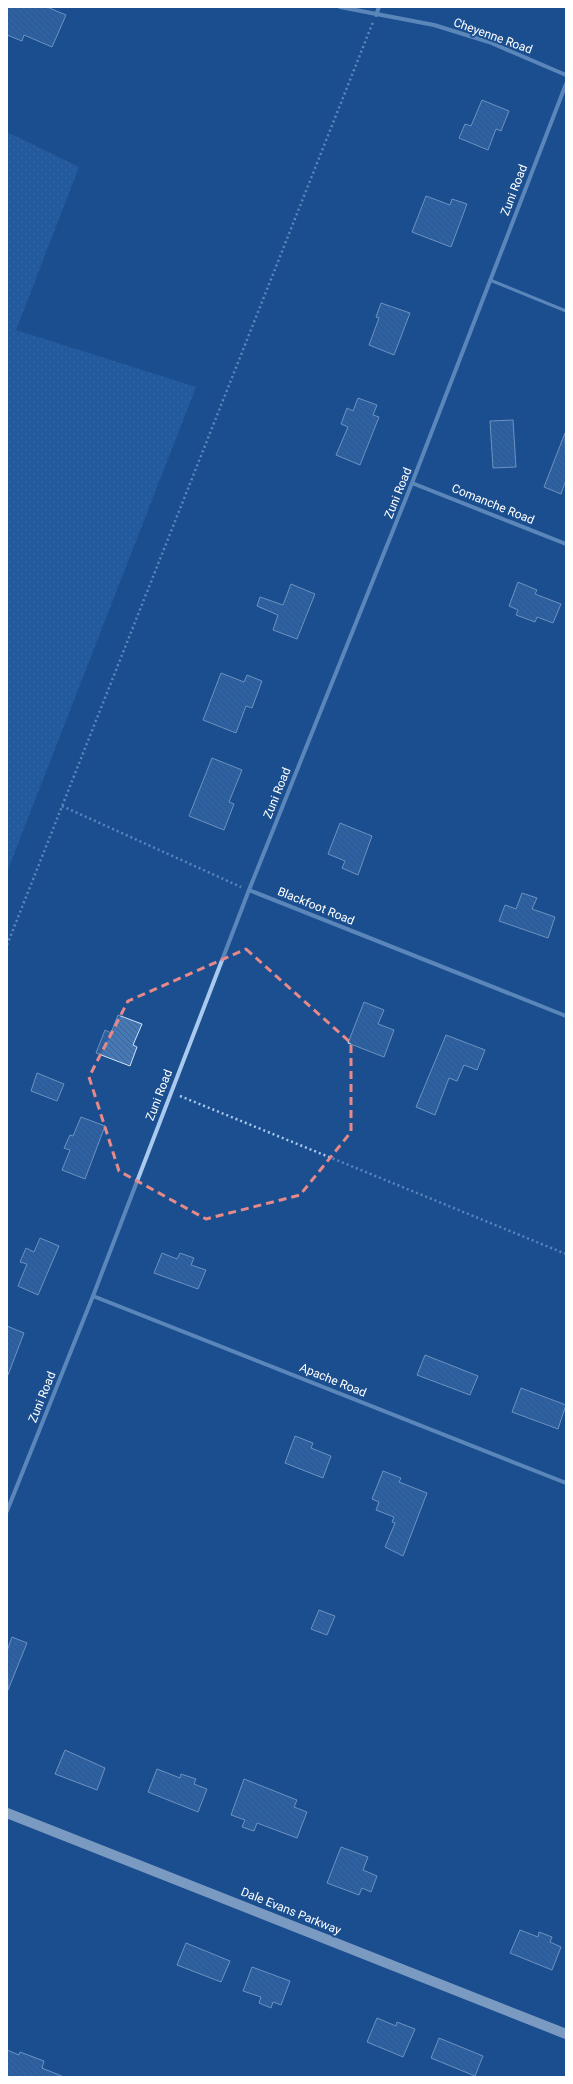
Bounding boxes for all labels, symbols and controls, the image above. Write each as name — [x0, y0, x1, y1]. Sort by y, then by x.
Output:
street label: Cheyenne Road — [452, 15, 534, 57]
street label: Zuni Road — [498, 162, 530, 218]
street label: Zuni Road — [381, 465, 415, 521]
street label: Comanche Road — [450, 481, 536, 527]
street label: Zuni Road — [260, 765, 294, 821]
street label: Blackfoot Road — [276, 884, 356, 928]
street label: Zuni Road — [143, 1067, 175, 1123]
street label: Apache Road — [298, 1360, 368, 1400]
street label: Zuni Road — [25, 1369, 59, 1425]
street label: Dale Evans Parkway — [239, 1885, 343, 1938]

